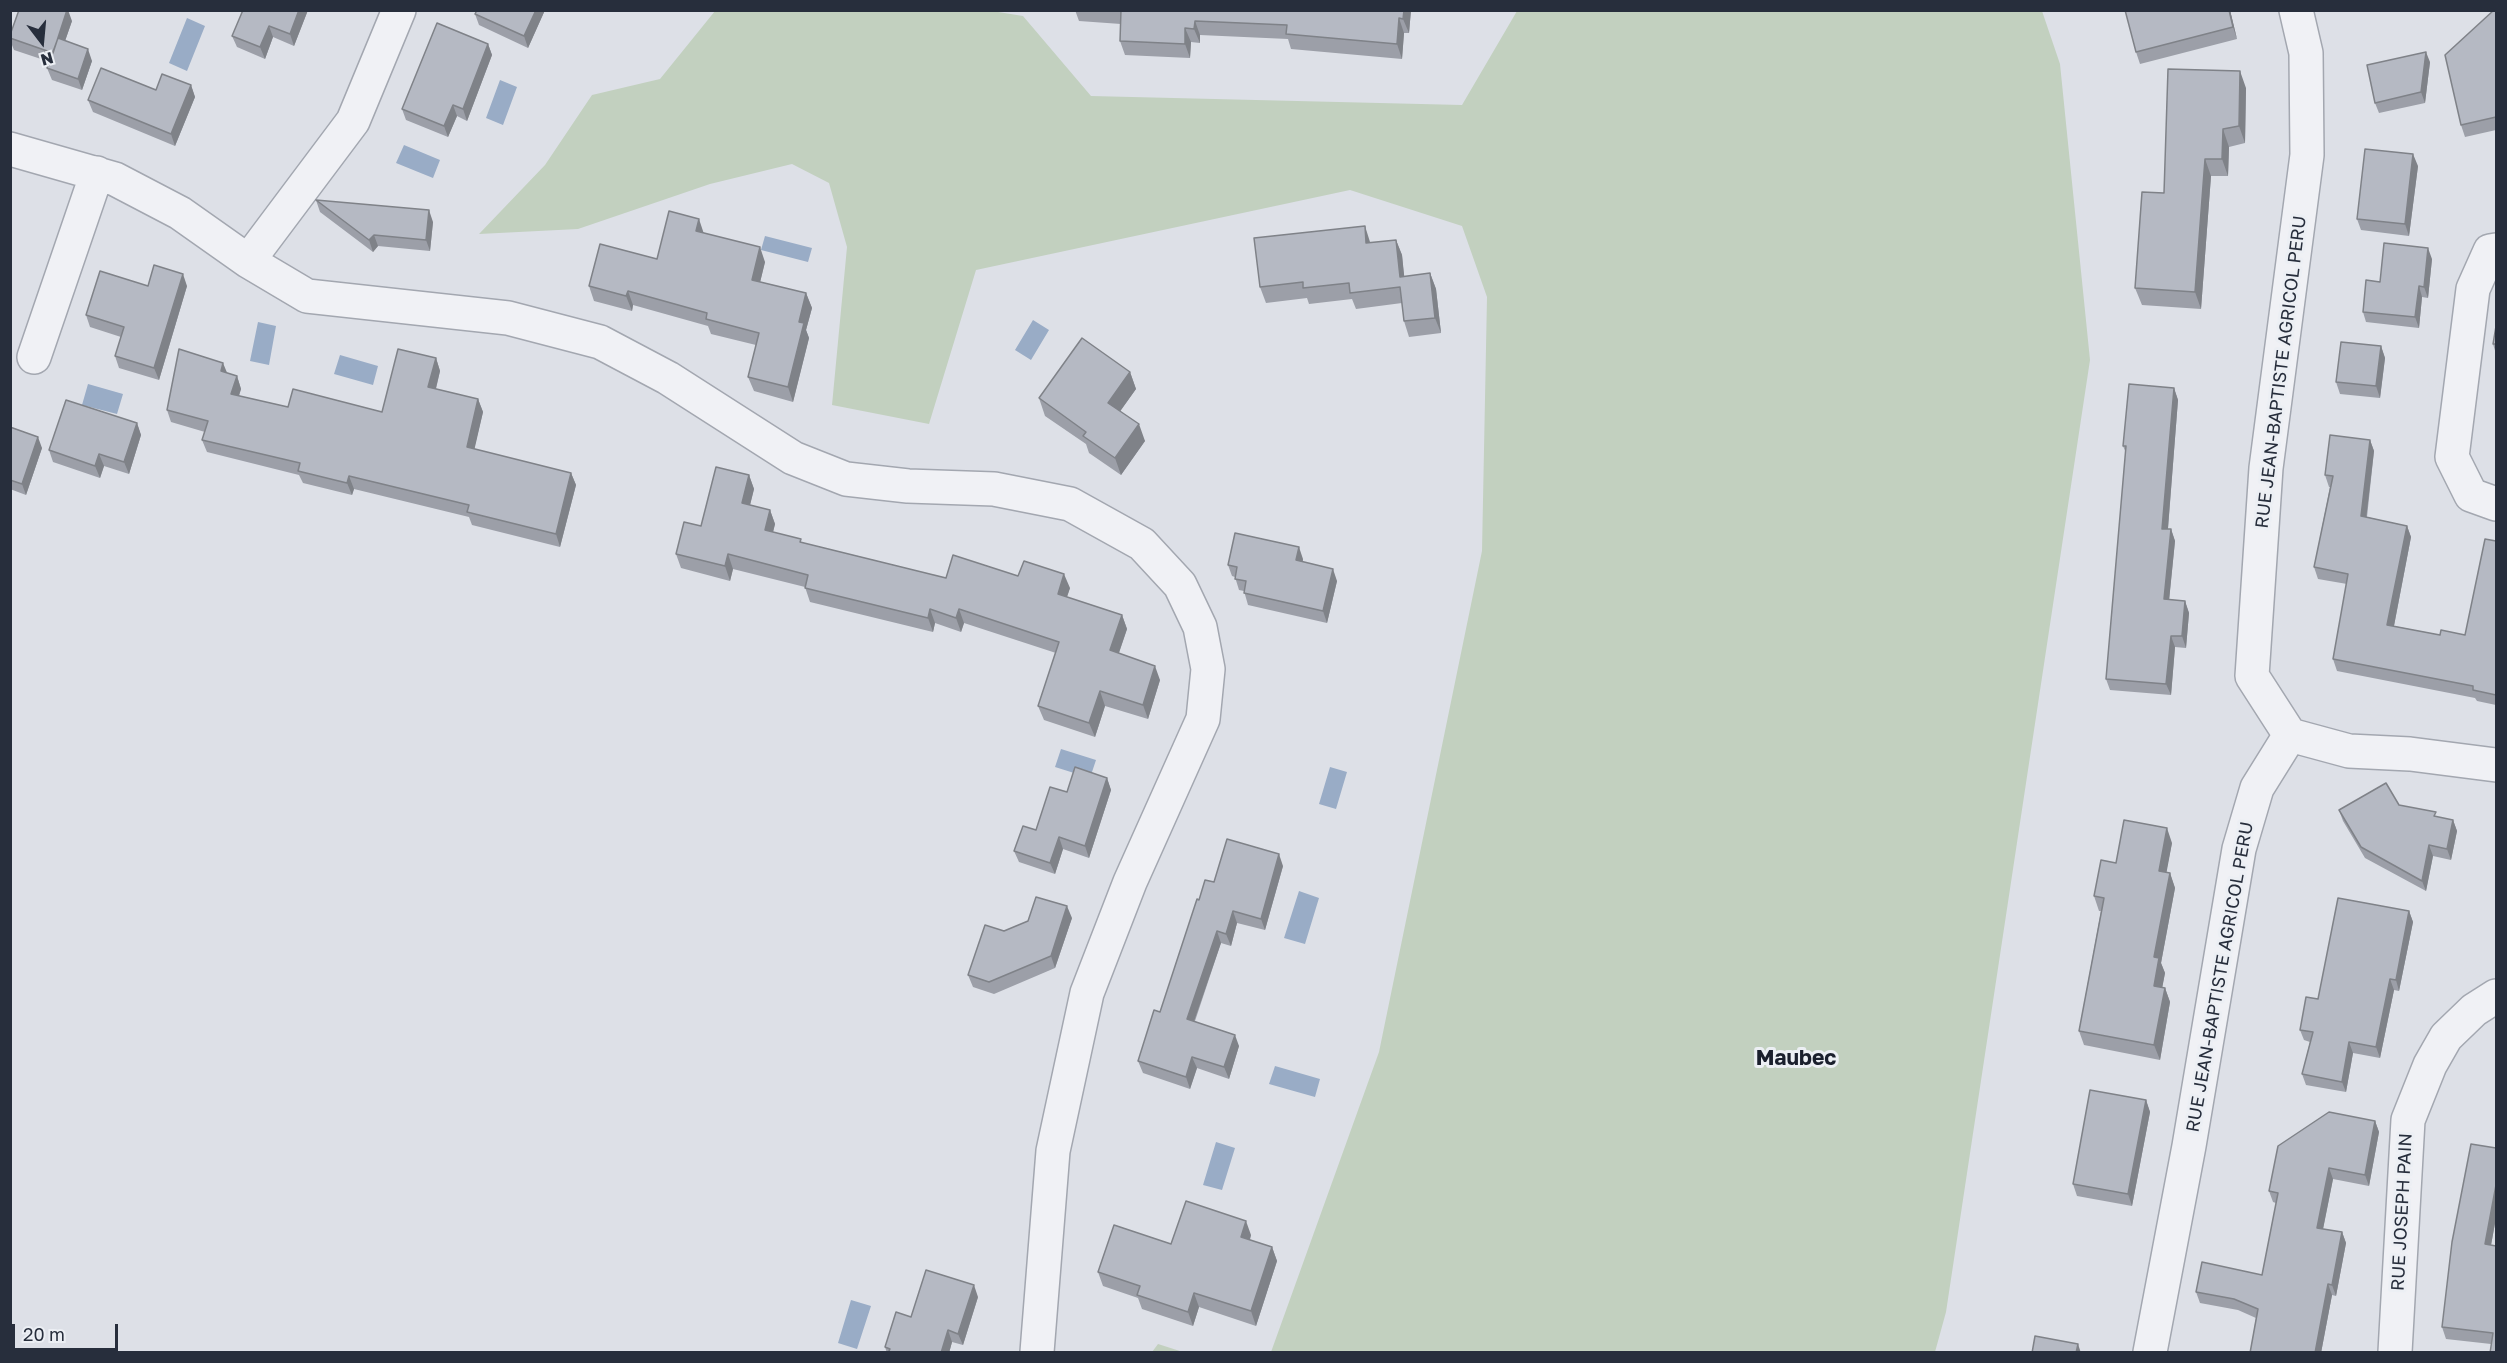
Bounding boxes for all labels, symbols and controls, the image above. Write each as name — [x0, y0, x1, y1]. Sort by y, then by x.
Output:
north arrow — [12, 12, 72, 72]
text: N — [38, 48, 56, 71]
street label: RUE JEAN-BAPTISTE AGRICOL PERU — [2251, 214, 2311, 530]
street label: RUE JEAN-BAPTISTE AGRICOL PERU — [2182, 820, 2258, 1134]
district label: Maubec — [1756, 1045, 1836, 1071]
street label: RUE JOSEPH PAIN — [2387, 1132, 2417, 1292]
scale bar — [15, 1312, 122, 1350]
text: 20 m — [23, 1323, 65, 1345]

